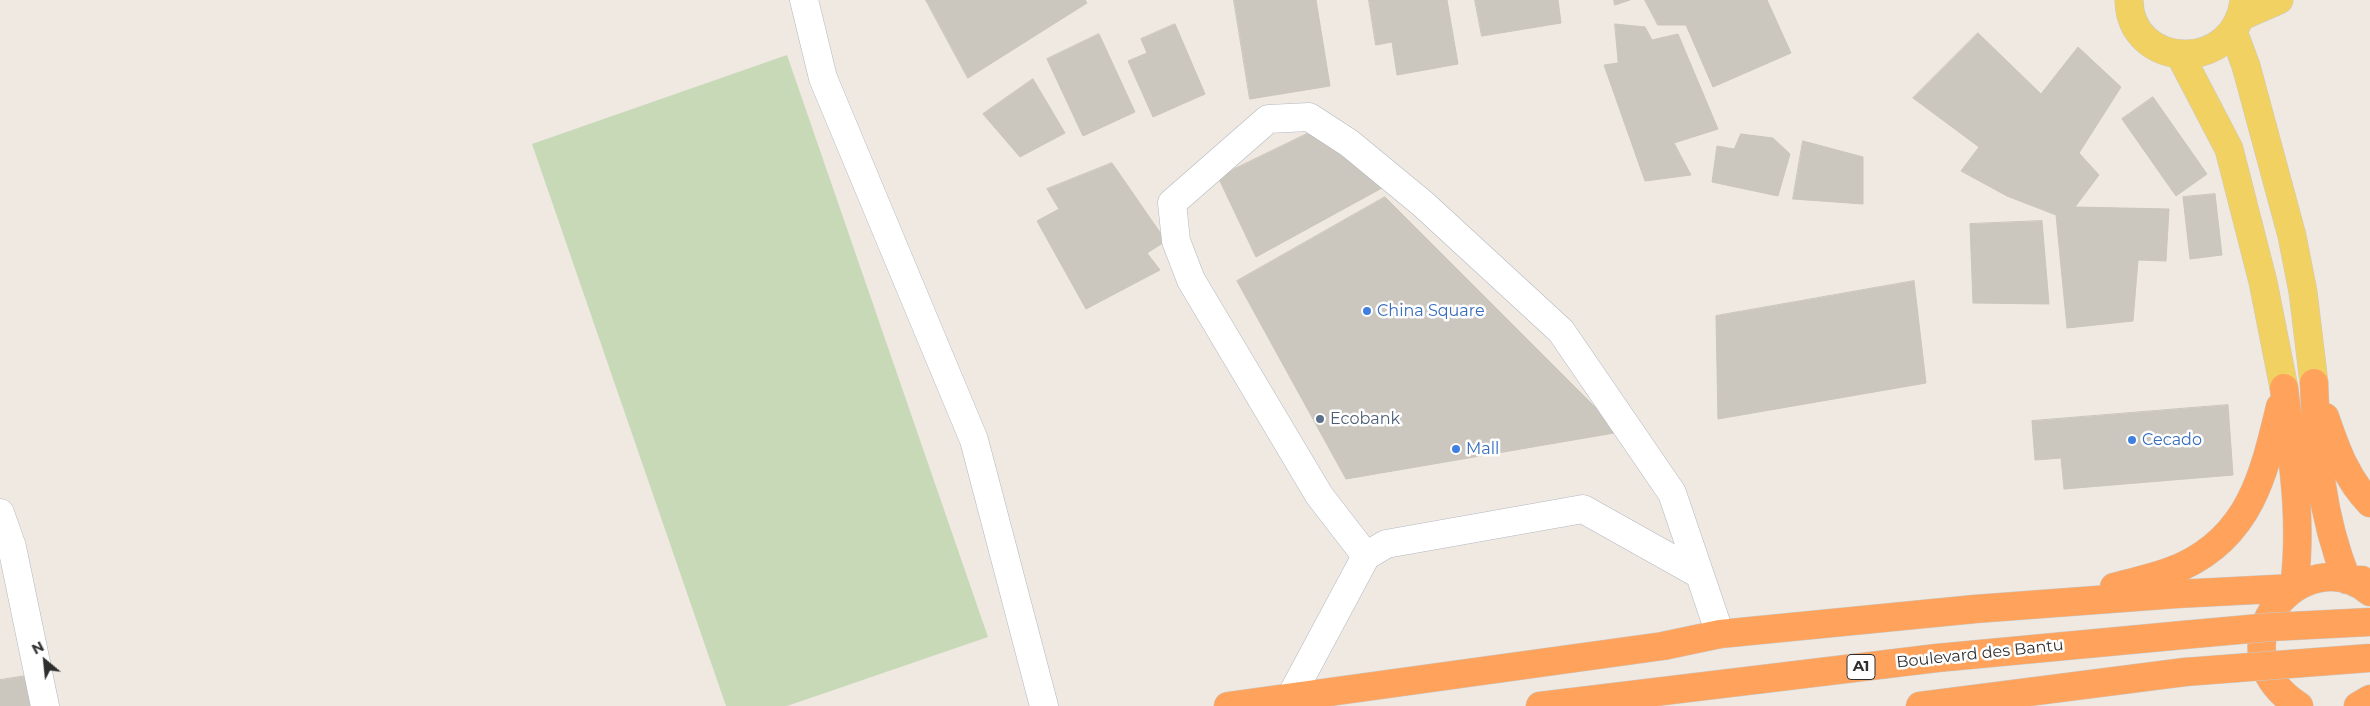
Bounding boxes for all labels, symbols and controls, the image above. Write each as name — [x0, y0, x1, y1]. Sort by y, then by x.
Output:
place label: China Square — [1377, 301, 1485, 321]
marker: China Square — [1361, 305, 1373, 317]
place label: Ecobank — [1330, 409, 1400, 429]
marker: Ecobank — [1314, 413, 1326, 425]
place label: Cecado — [2142, 430, 2202, 450]
marker: Cecado — [2126, 434, 2138, 446]
place label: Mall — [1466, 439, 1499, 459]
marker: Mall — [1450, 443, 1462, 455]
north arrow — [20, 636, 70, 686]
street label: Boulevard des Bantu — [1896, 636, 2064, 672]
text: N — [29, 637, 47, 658]
road number: A1 — [1847, 654, 1875, 680]

